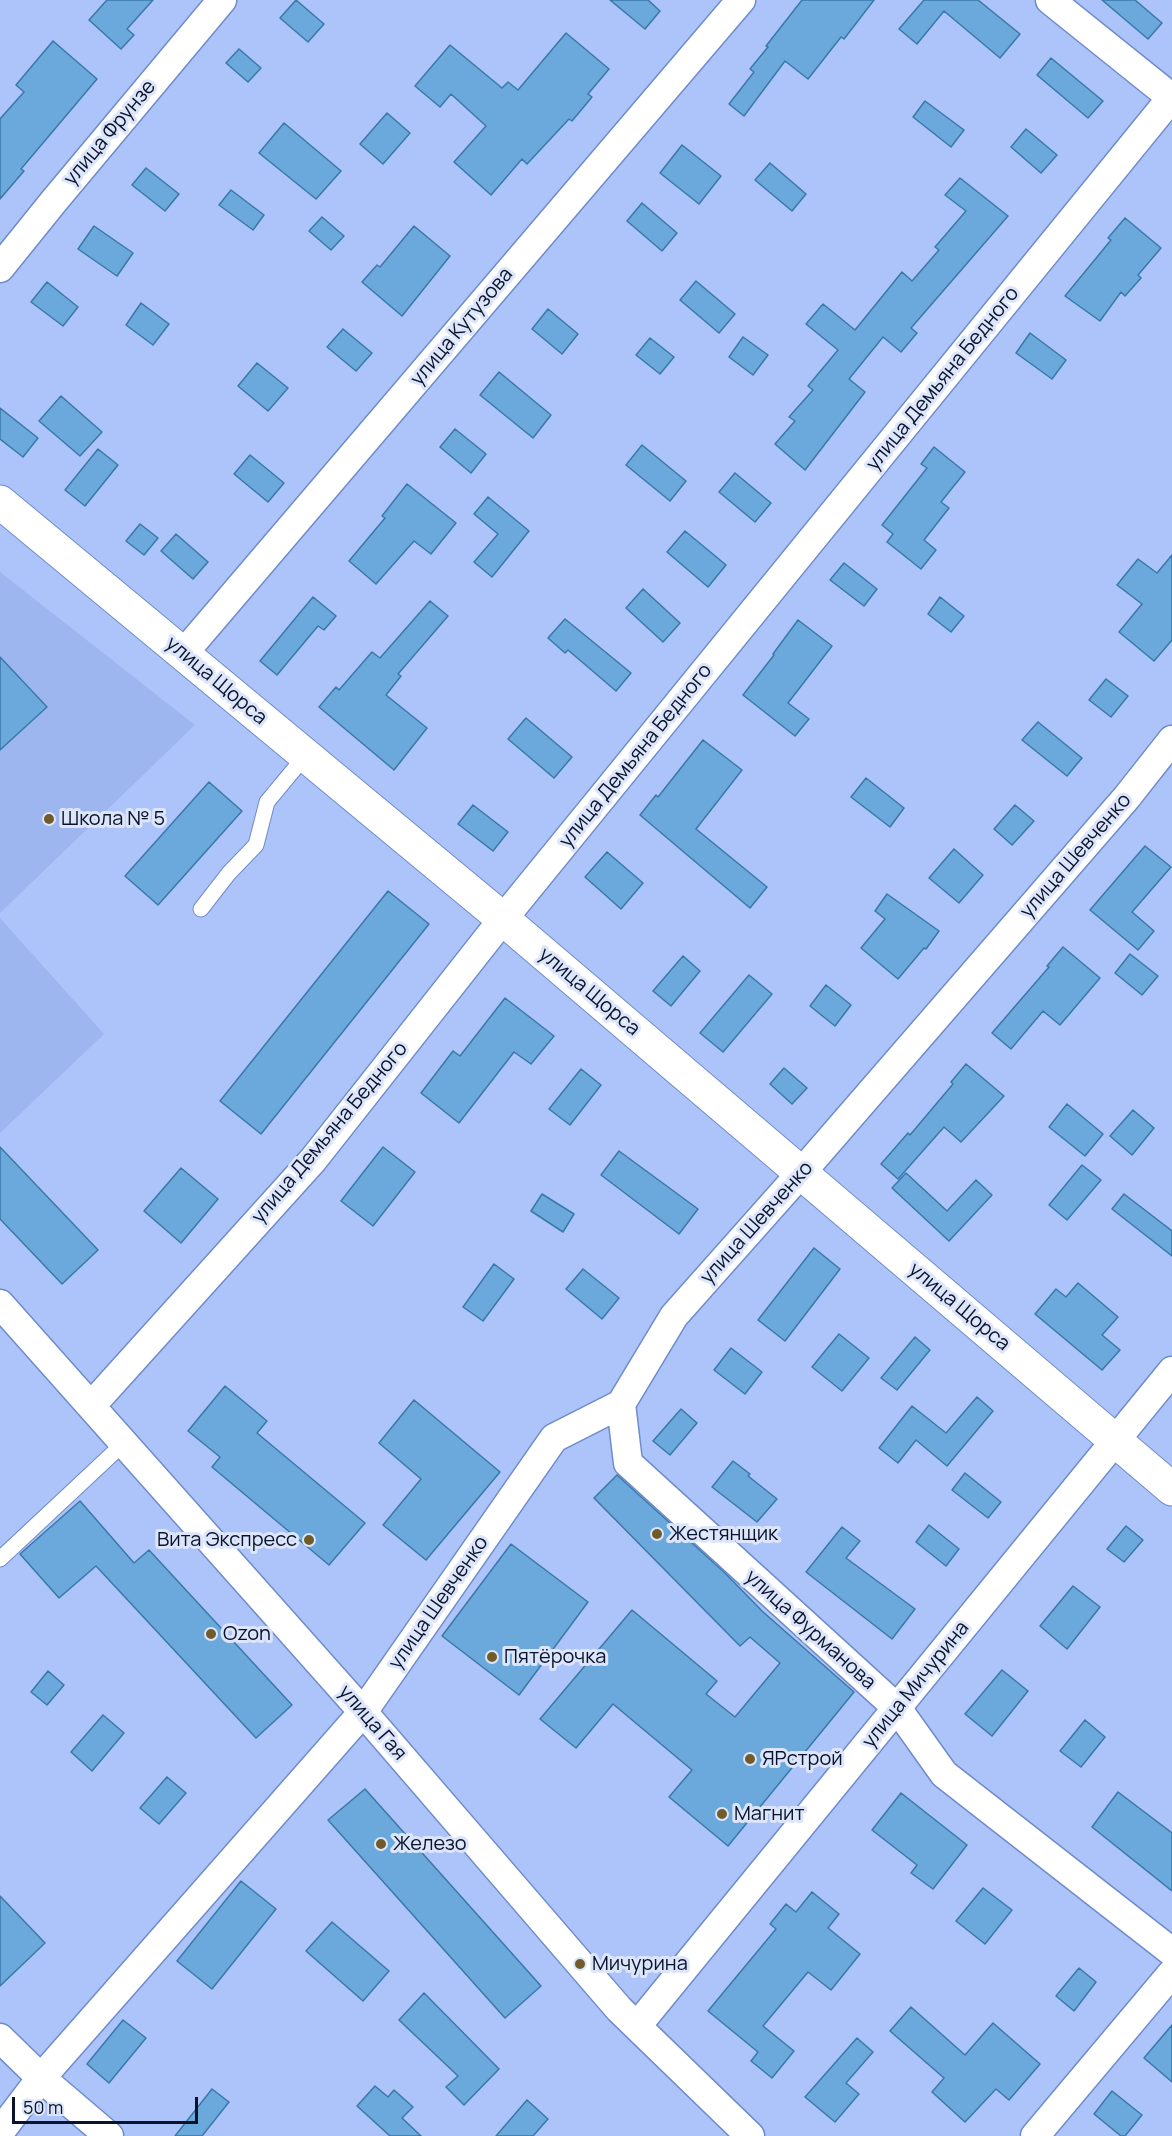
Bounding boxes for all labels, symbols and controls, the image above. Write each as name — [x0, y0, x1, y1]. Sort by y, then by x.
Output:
street label: улица Фрунзе — [59, 75, 161, 191]
street label: улица Кутузова — [406, 263, 518, 391]
street label: улица Демьяна Бедного — [861, 282, 1025, 476]
street label: улица Щорса — [161, 632, 271, 730]
street label: улица Демьяна Бедного — [554, 659, 718, 853]
street label: улица Шевченко — [1015, 789, 1137, 923]
place label: Школа № 5 — [61, 807, 165, 831]
marker: Школа № 5 — [42, 812, 56, 826]
street label: улица Щорса — [534, 943, 644, 1041]
street label: улица Демьяна Бедного — [247, 1037, 413, 1229]
street label: улица Шевченко — [696, 1157, 818, 1289]
street label: улица Щорса — [904, 1258, 1014, 1356]
place label: Жестянщик — [669, 1522, 778, 1546]
marker: Жестянщик — [650, 1527, 664, 1541]
place label: Вита Экспресс — [157, 1528, 297, 1552]
street label: улица Шевченко — [384, 1532, 494, 1674]
marker: Вита Экспресс — [302, 1533, 316, 1547]
street label: улица Фурманова — [740, 1565, 880, 1695]
street label: улица Мичурина — [858, 1617, 974, 1753]
place label: Ozon — [223, 1622, 271, 1646]
marker: Ozon — [204, 1627, 218, 1641]
place label: Пятёрочка — [504, 1645, 606, 1669]
marker: Пятёрочка — [485, 1650, 499, 1664]
street label: улица Гая — [333, 1680, 411, 1766]
place label: ЯРстрой — [762, 1747, 843, 1771]
marker: ЯРстрой — [743, 1752, 757, 1766]
place label: Магнит — [734, 1802, 805, 1826]
marker: Магнит — [715, 1807, 729, 1821]
place label: Железо — [393, 1832, 467, 1856]
marker: Железо — [374, 1837, 388, 1851]
place label: Мичурина — [592, 1952, 688, 1976]
marker: Мичурина — [573, 1957, 587, 1971]
scale bar — [15, 2085, 201, 2123]
text: 50 m — [23, 2095, 63, 2119]

